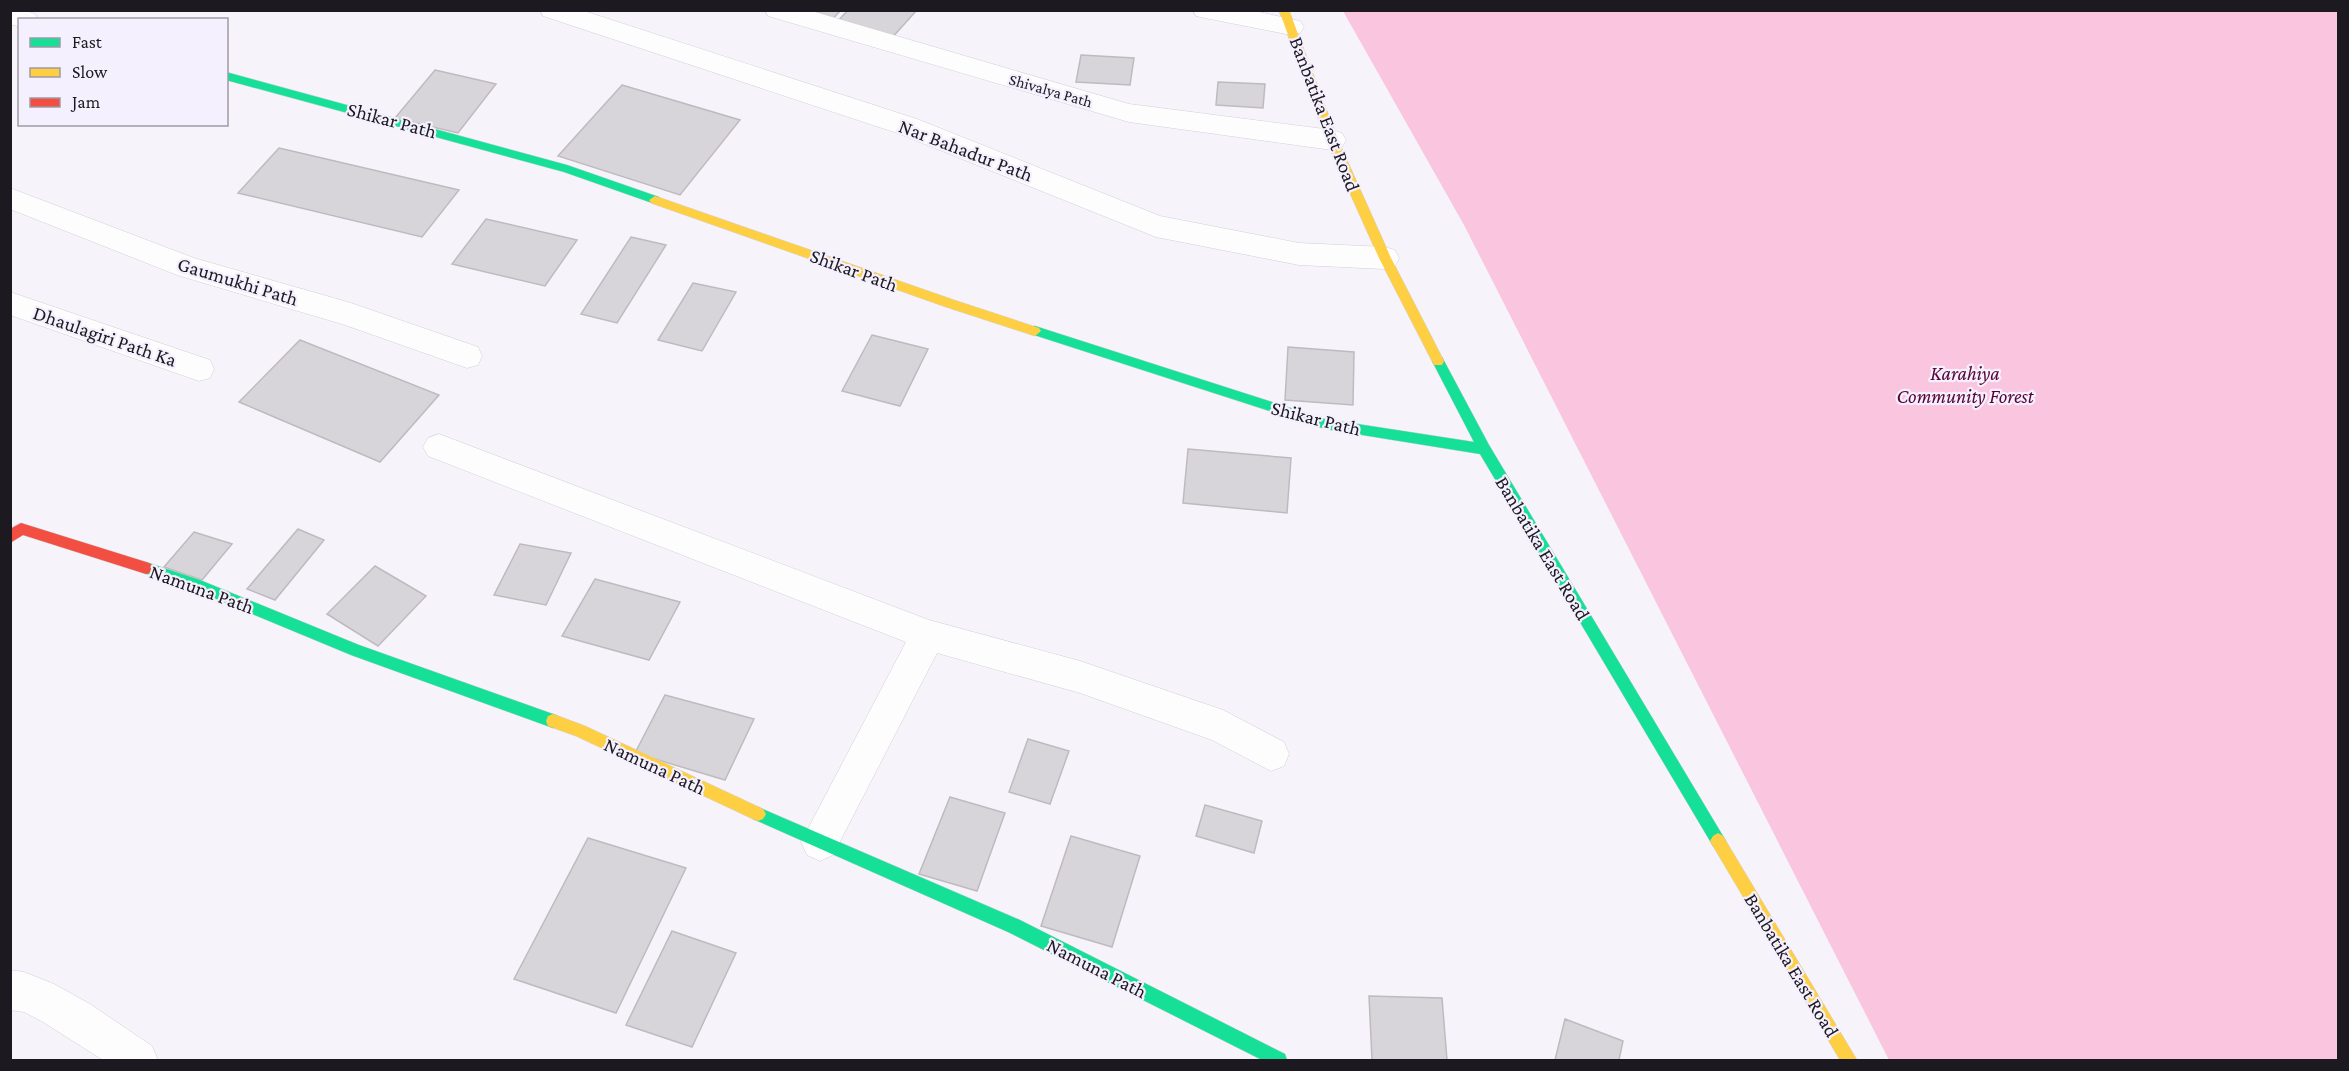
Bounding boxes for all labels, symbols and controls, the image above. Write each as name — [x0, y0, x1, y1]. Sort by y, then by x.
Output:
legend — [18, 18, 228, 126]
text: Fast — [72, 32, 103, 52]
street label: Banbatika East Road — [1285, 34, 1365, 195]
text: Slow — [72, 62, 108, 82]
street label: Shivalya Path — [1007, 70, 1095, 112]
text: Jam — [70, 92, 101, 112]
street label: Shikar Path — [345, 98, 439, 143]
street label: Nar Bahadur Path — [896, 114, 1036, 186]
street label: Shikar Path — [807, 244, 901, 296]
street label: Gaumukhi Path — [175, 252, 301, 310]
street label: Dhaulagiri Path Ka — [30, 301, 180, 372]
park label: Karahiya Community Forest — [1896, 362, 2035, 408]
street label: Shikar Path — [1269, 396, 1363, 440]
street label: Banbatika East Road — [1491, 472, 1595, 624]
street label: Namuna Path — [147, 560, 257, 618]
street label: Namuna Path — [601, 733, 709, 799]
street label: Banbatika East Road — [1740, 889, 1844, 1041]
street label: Namuna Path — [1043, 933, 1151, 1003]

